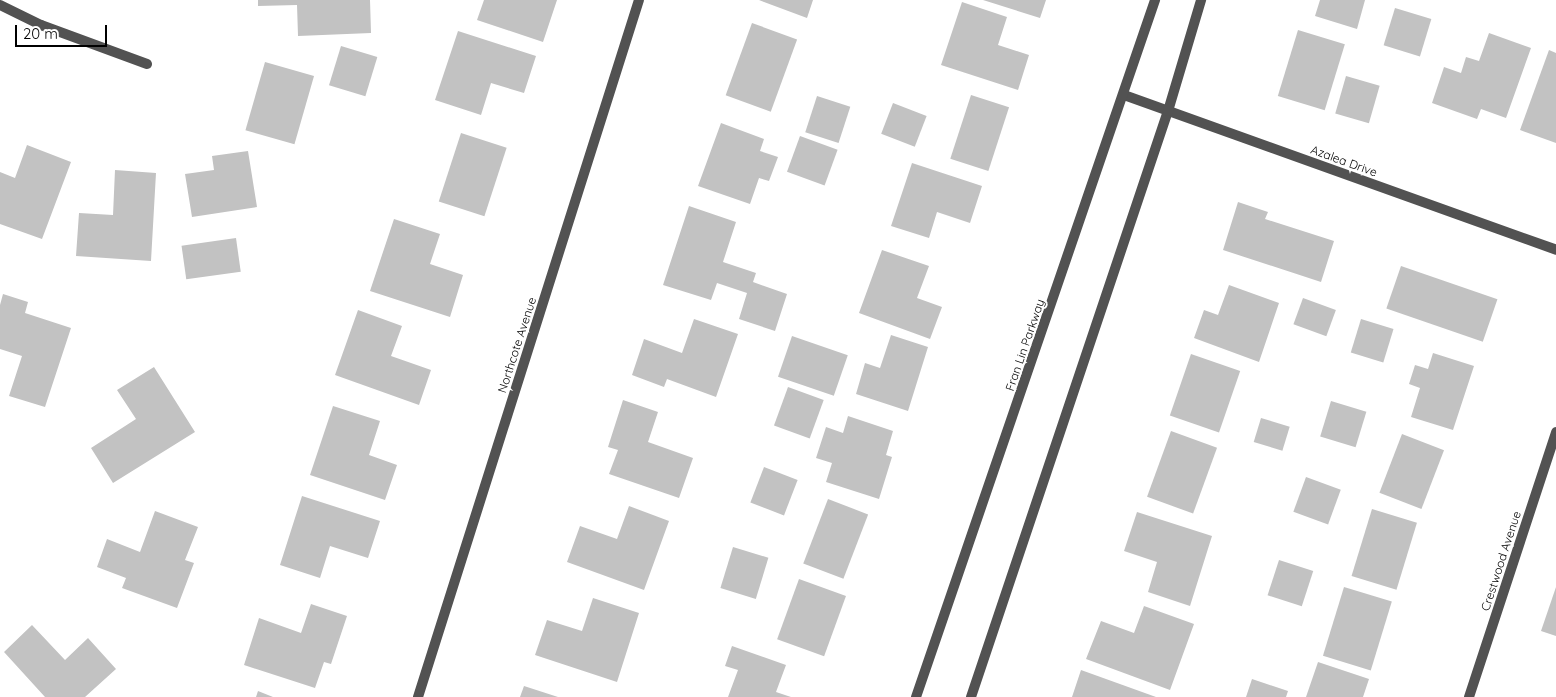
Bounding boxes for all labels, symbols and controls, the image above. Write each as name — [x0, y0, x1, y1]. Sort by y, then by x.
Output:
scale bar — [18, 15, 110, 47]
text: 20 m — [23, 24, 58, 43]
street label: Azalea Drive — [1309, 142, 1379, 180]
street label: Northcote Avenue — [495, 295, 539, 395]
street label: Fran Lin Parkway — [1003, 297, 1047, 393]
street label: Crestwood Avenue — [1478, 509, 1524, 613]

